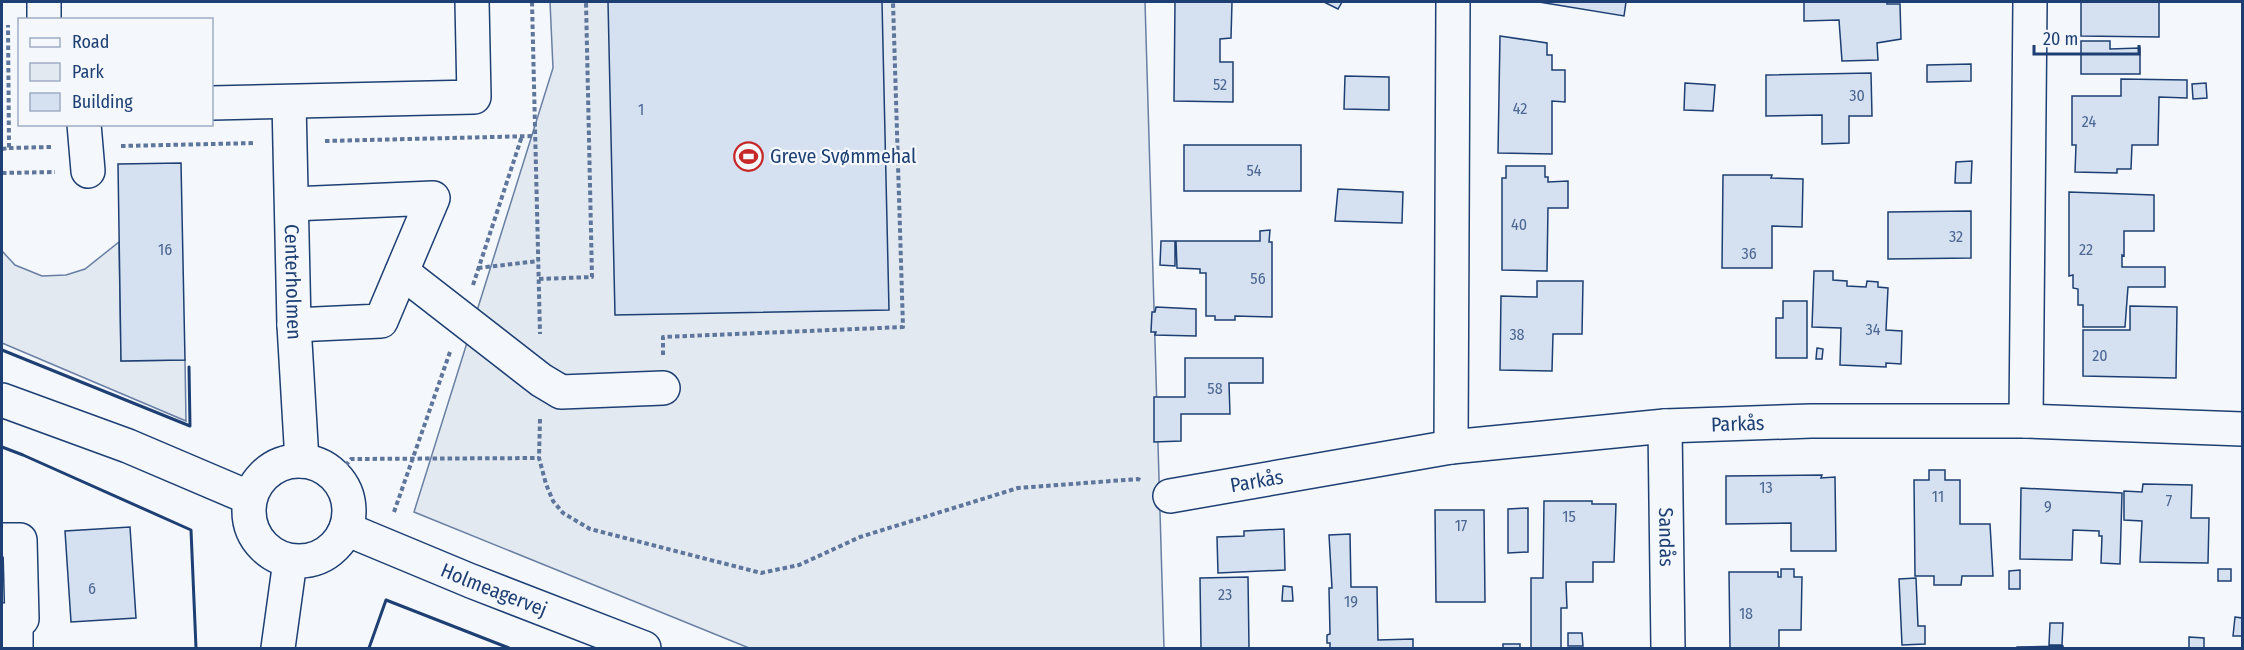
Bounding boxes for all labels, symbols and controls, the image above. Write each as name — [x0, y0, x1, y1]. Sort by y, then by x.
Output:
legend — [18, 18, 213, 126]
scale bar — [2034, 18, 2139, 56]
text: 20 m — [2043, 28, 2078, 50]
text: Road — [72, 31, 109, 53]
text: Park — [72, 61, 105, 83]
house number: 52 — [1213, 75, 1227, 94]
house number: 30 — [1849, 86, 1865, 105]
text: Building — [72, 91, 133, 113]
house number: 42 — [1513, 99, 1527, 118]
house number: 1 — [638, 100, 644, 119]
house number: 24 — [2082, 112, 2096, 131]
sports icon: Greve Svømmehal — [733, 140, 765, 172]
place label: Greve Svømmehal — [770, 144, 916, 168]
house number: 54 — [1246, 161, 1262, 180]
house number: 40 — [1511, 215, 1527, 234]
street label: Centerholmen — [280, 224, 307, 340]
house number: 32 — [1949, 227, 1963, 246]
house number: 16 — [158, 240, 172, 259]
house number: 22 — [2079, 240, 2093, 259]
house number: 36 — [1741, 244, 1757, 263]
house number: 56 — [1250, 269, 1266, 288]
house number: 34 — [1866, 320, 1881, 339]
house number: 38 — [1509, 325, 1525, 344]
house number: 20 — [2092, 346, 2108, 365]
house number: 58 — [1207, 379, 1223, 398]
street label: Parkås — [1711, 411, 1765, 436]
street label: Parkås — [1228, 464, 1285, 497]
house number: 13 — [1759, 478, 1773, 497]
house number: 11 — [1932, 487, 1944, 506]
house number: 7 — [2166, 491, 2173, 510]
house number: 9 — [2044, 497, 2052, 516]
house number: 15 — [1562, 507, 1576, 526]
street label: Sandås — [1654, 507, 1679, 567]
house number: 17 — [1455, 516, 1468, 535]
street label: Holmeagervej — [437, 558, 551, 621]
house number: 6 — [88, 579, 96, 598]
house number: 23 — [1218, 585, 1232, 604]
house number: 19 — [1344, 592, 1358, 611]
house number: 18 — [1739, 604, 1753, 623]

